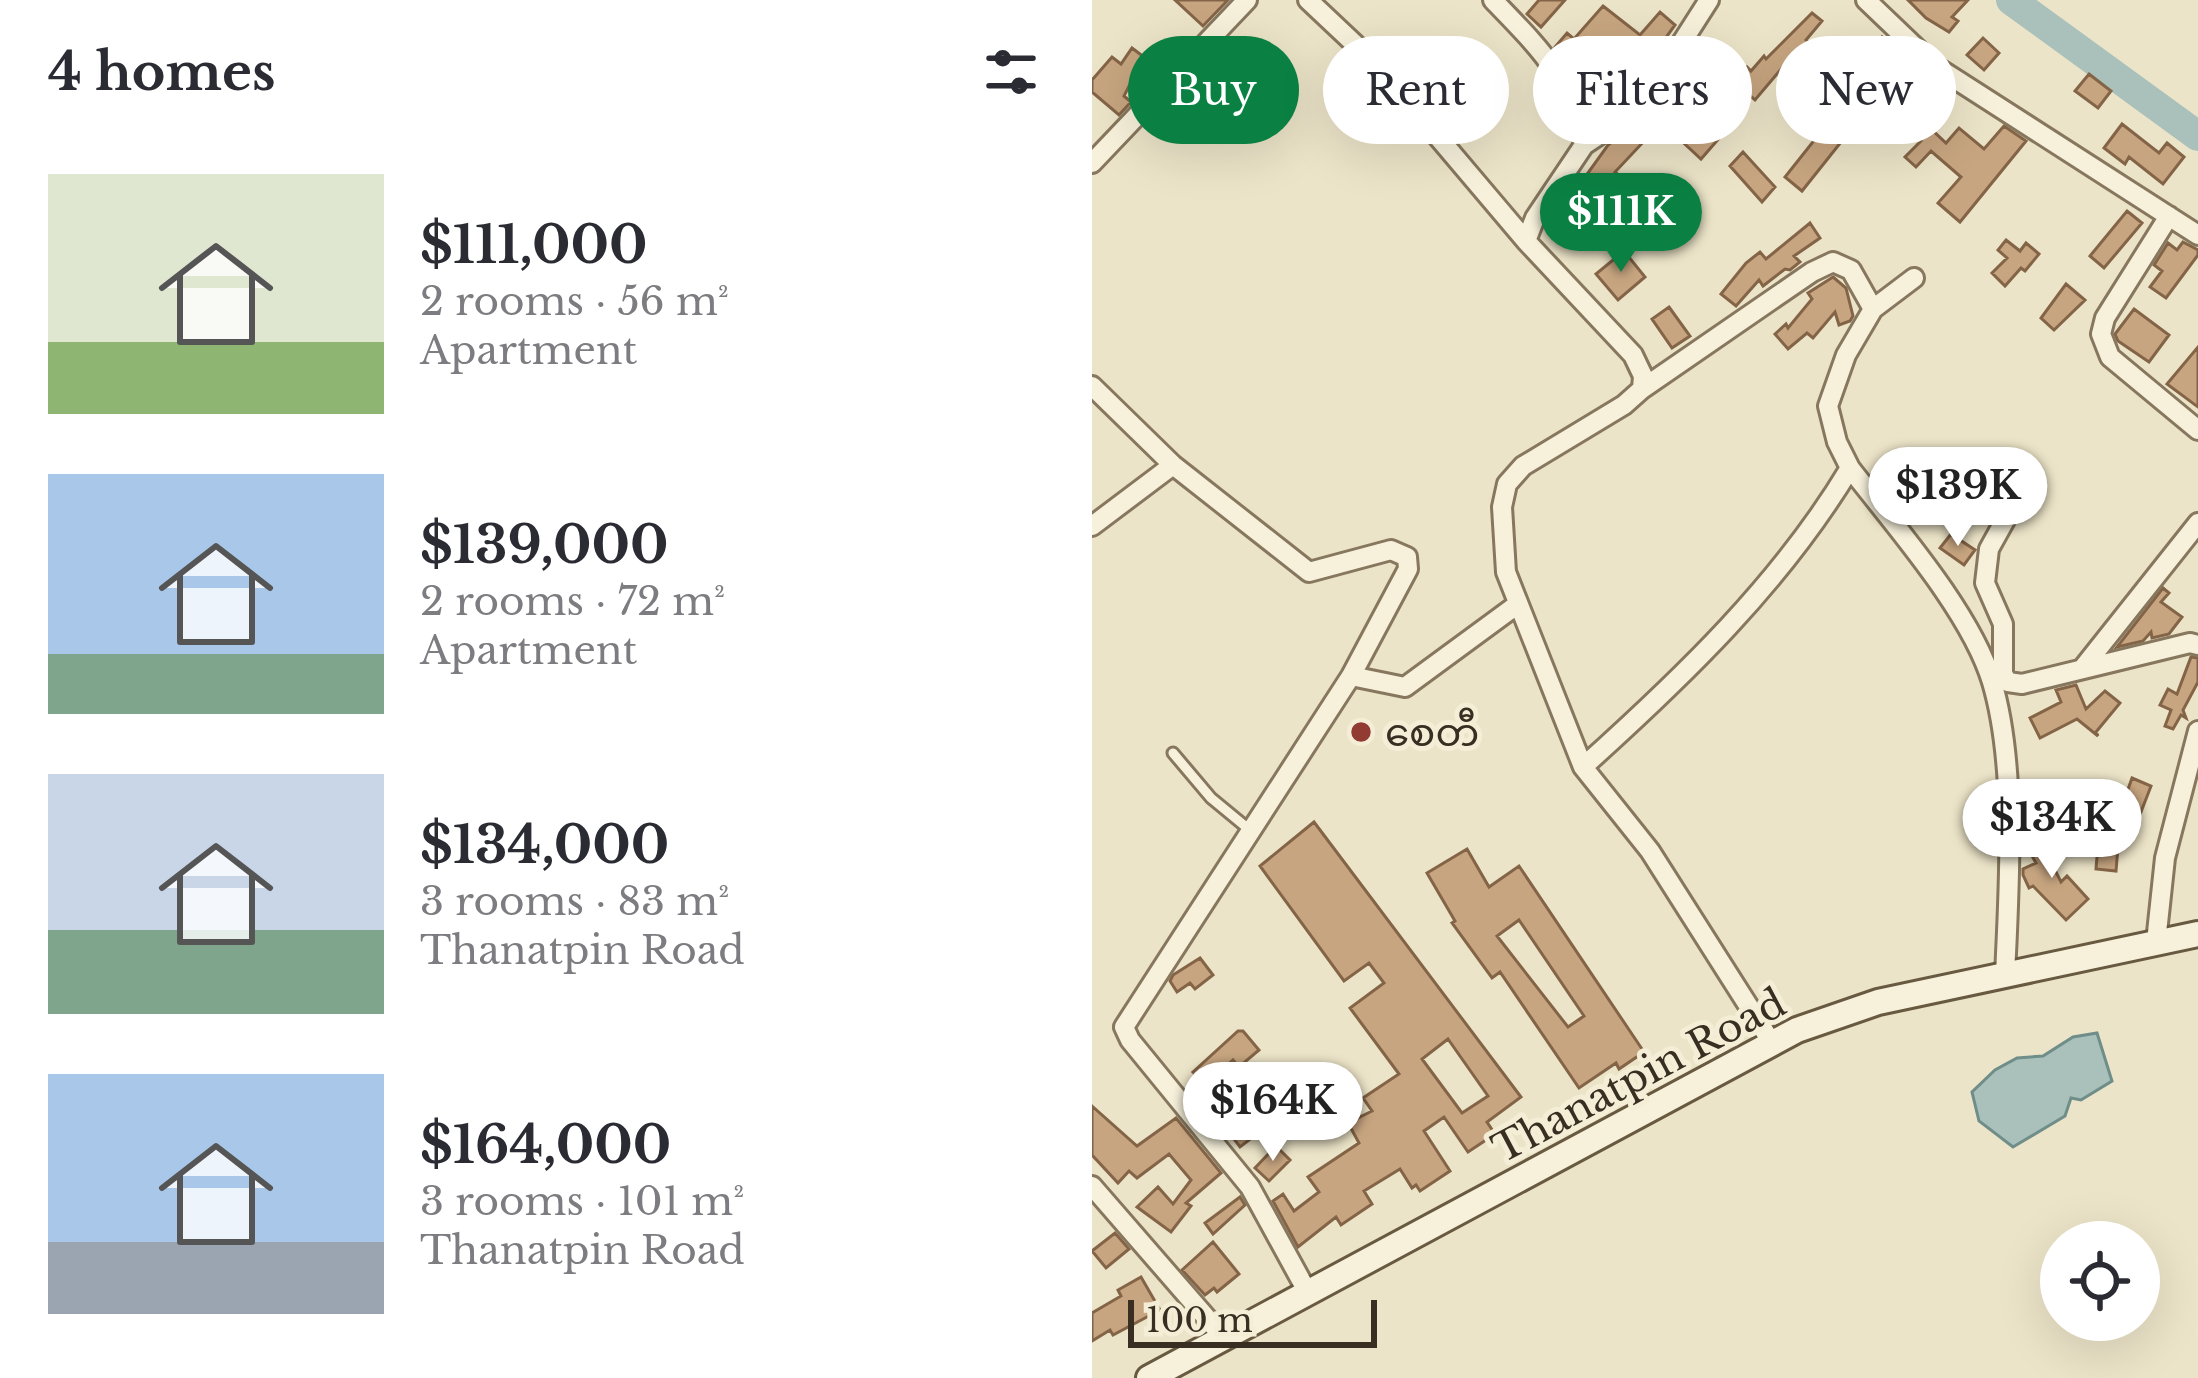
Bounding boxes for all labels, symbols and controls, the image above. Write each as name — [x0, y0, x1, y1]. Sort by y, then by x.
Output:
chip: Buy — [1128, 36, 1299, 144]
chip: Rent — [1323, 36, 1509, 144]
chip: Filters — [1533, 36, 1752, 144]
chip: New — [1776, 36, 1956, 144]
icon: filters — [978, 39, 1044, 105]
text: 4 homes — [48, 41, 276, 104]
pin: $111K — [1537, 173, 1705, 275]
text: $111K — [1567, 187, 1675, 236]
text: $111,000 — [420, 214, 647, 277]
icon: home — [144, 222, 288, 366]
text: 2 rooms · 56 m² — [420, 277, 729, 326]
text: Apartment — [420, 326, 637, 375]
pin: $139K — [1874, 447, 2042, 549]
text: $139K — [1895, 461, 2021, 510]
text: $139,000 — [420, 514, 668, 577]
icon: home — [144, 522, 288, 666]
text: 2 rooms · 72 m² — [420, 577, 725, 626]
text: Apartment — [420, 626, 637, 675]
place label: စေတီ — [1385, 707, 1479, 757]
marker: စေတီ — [1348, 719, 1374, 745]
pin: $134K — [1968, 779, 2136, 881]
text: $134K — [1990, 793, 2114, 842]
text: $134,000 — [420, 814, 669, 877]
icon: home — [144, 822, 288, 966]
text: 3 rooms · 83 m² — [420, 877, 729, 926]
text: Thanatpin Road — [420, 926, 745, 975]
street label: Thanatpin Road — [1484, 978, 1794, 1174]
pin: $164K — [1189, 1062, 1357, 1164]
text: $164K — [1210, 1076, 1336, 1125]
text: $164,000 — [420, 1114, 671, 1177]
icon: home — [144, 1122, 288, 1266]
text: 3 rooms · 101 m² — [420, 1177, 744, 1226]
map controls — [2040, 1221, 2160, 1341]
button: locate — [2040, 1221, 2160, 1341]
text: Thanatpin Road — [420, 1226, 745, 1275]
scale bar — [1128, 1294, 1377, 1347]
text: 100 m — [1146, 1300, 1253, 1341]

